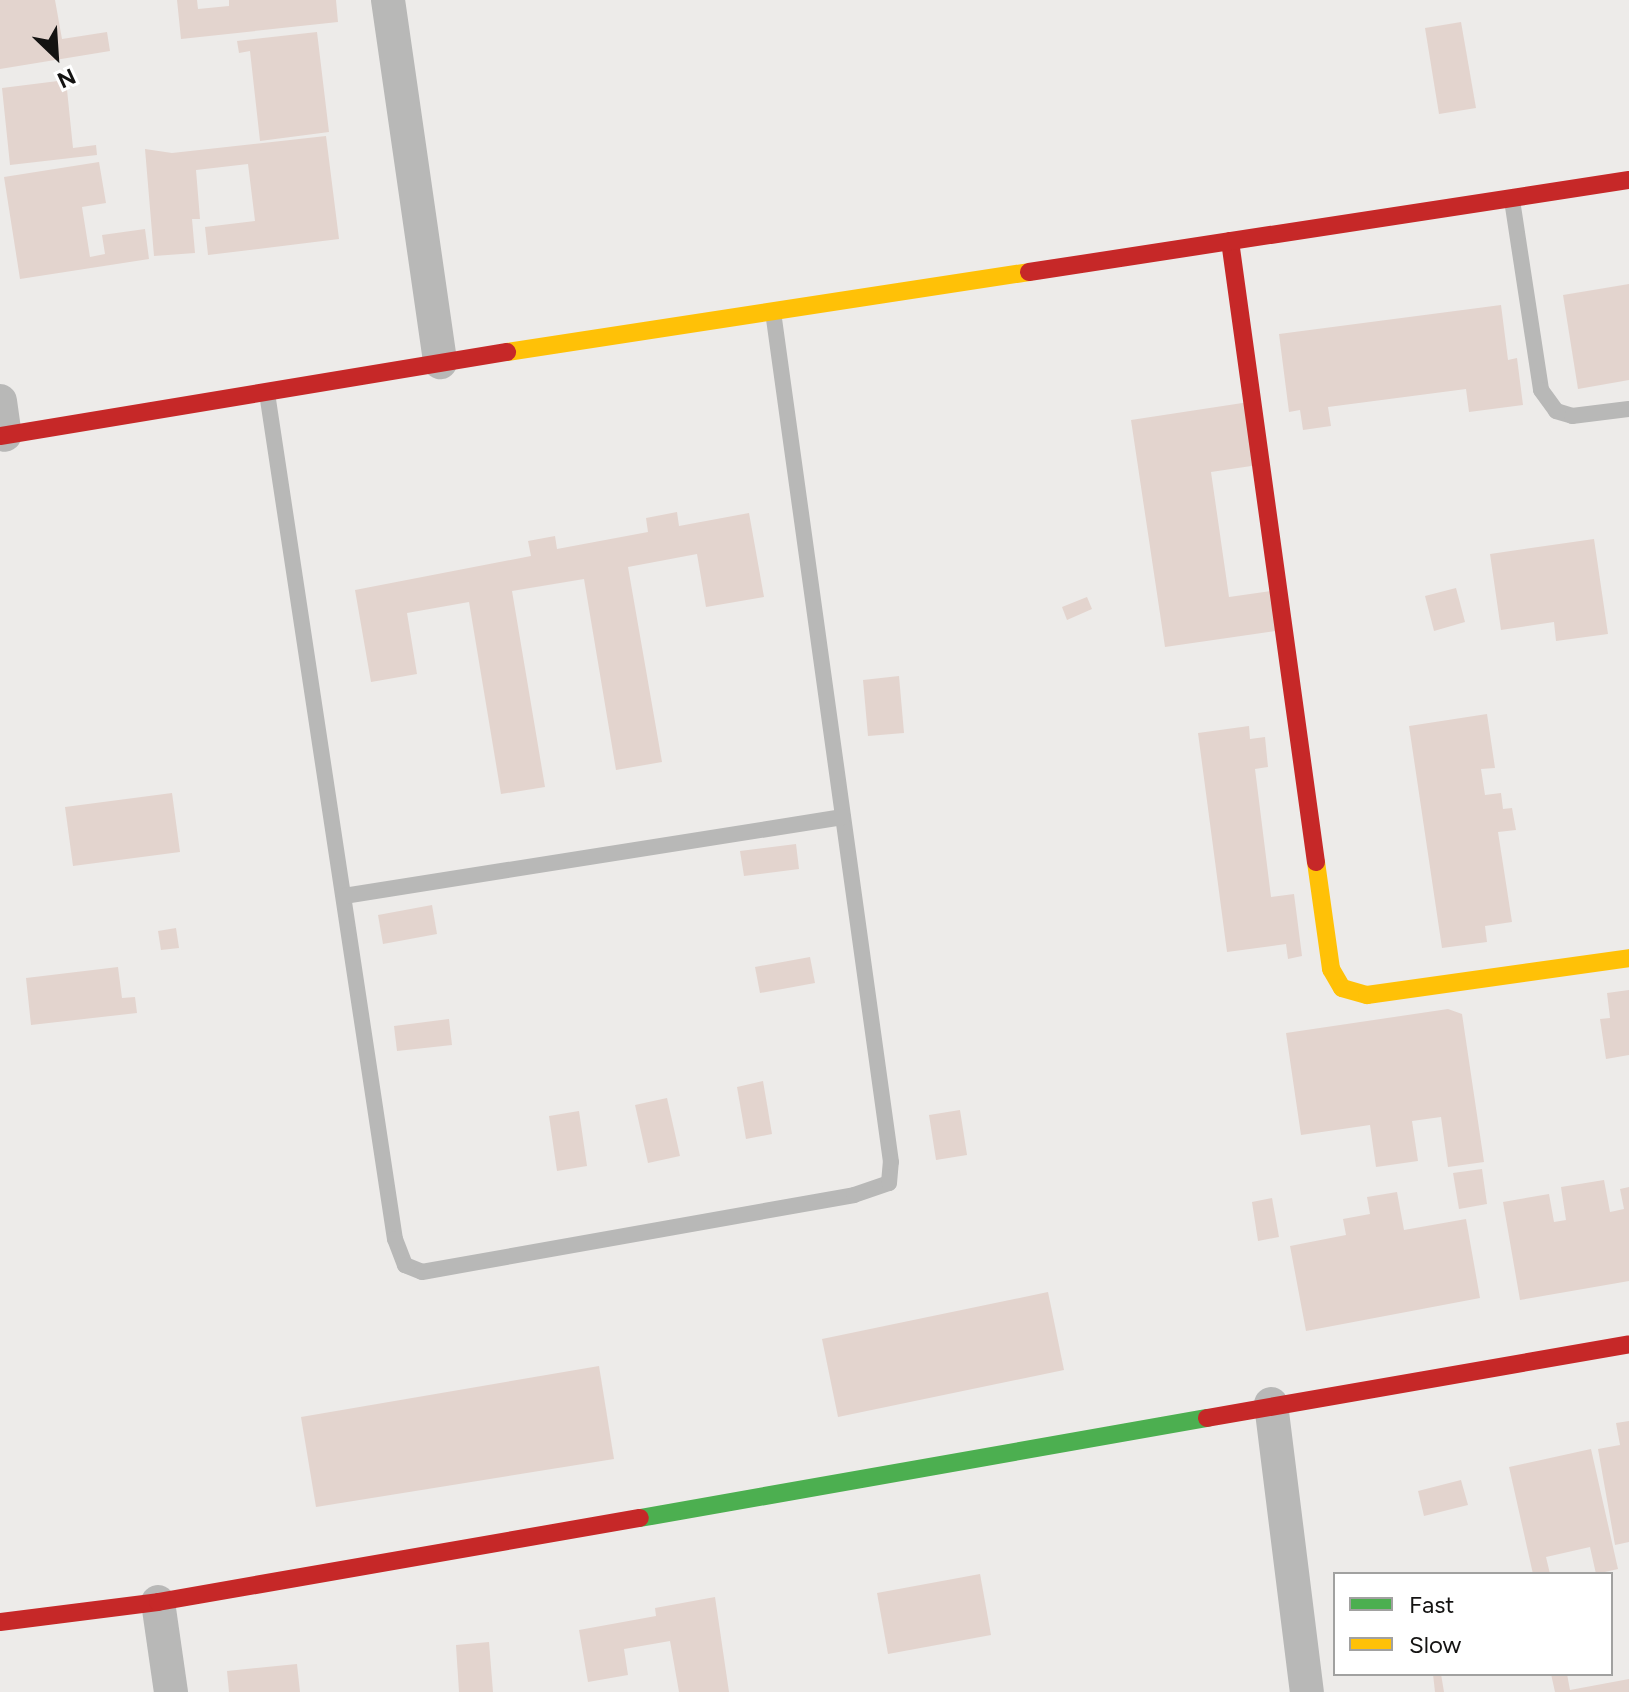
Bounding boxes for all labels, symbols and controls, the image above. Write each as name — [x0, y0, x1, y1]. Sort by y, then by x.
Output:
north arrow — [16, 16, 96, 96]
text: N — [53, 62, 80, 94]
legend — [1333, 1572, 1613, 1676]
text: Fast — [1409, 1590, 1454, 1619]
text: Slow — [1409, 1630, 1461, 1659]

